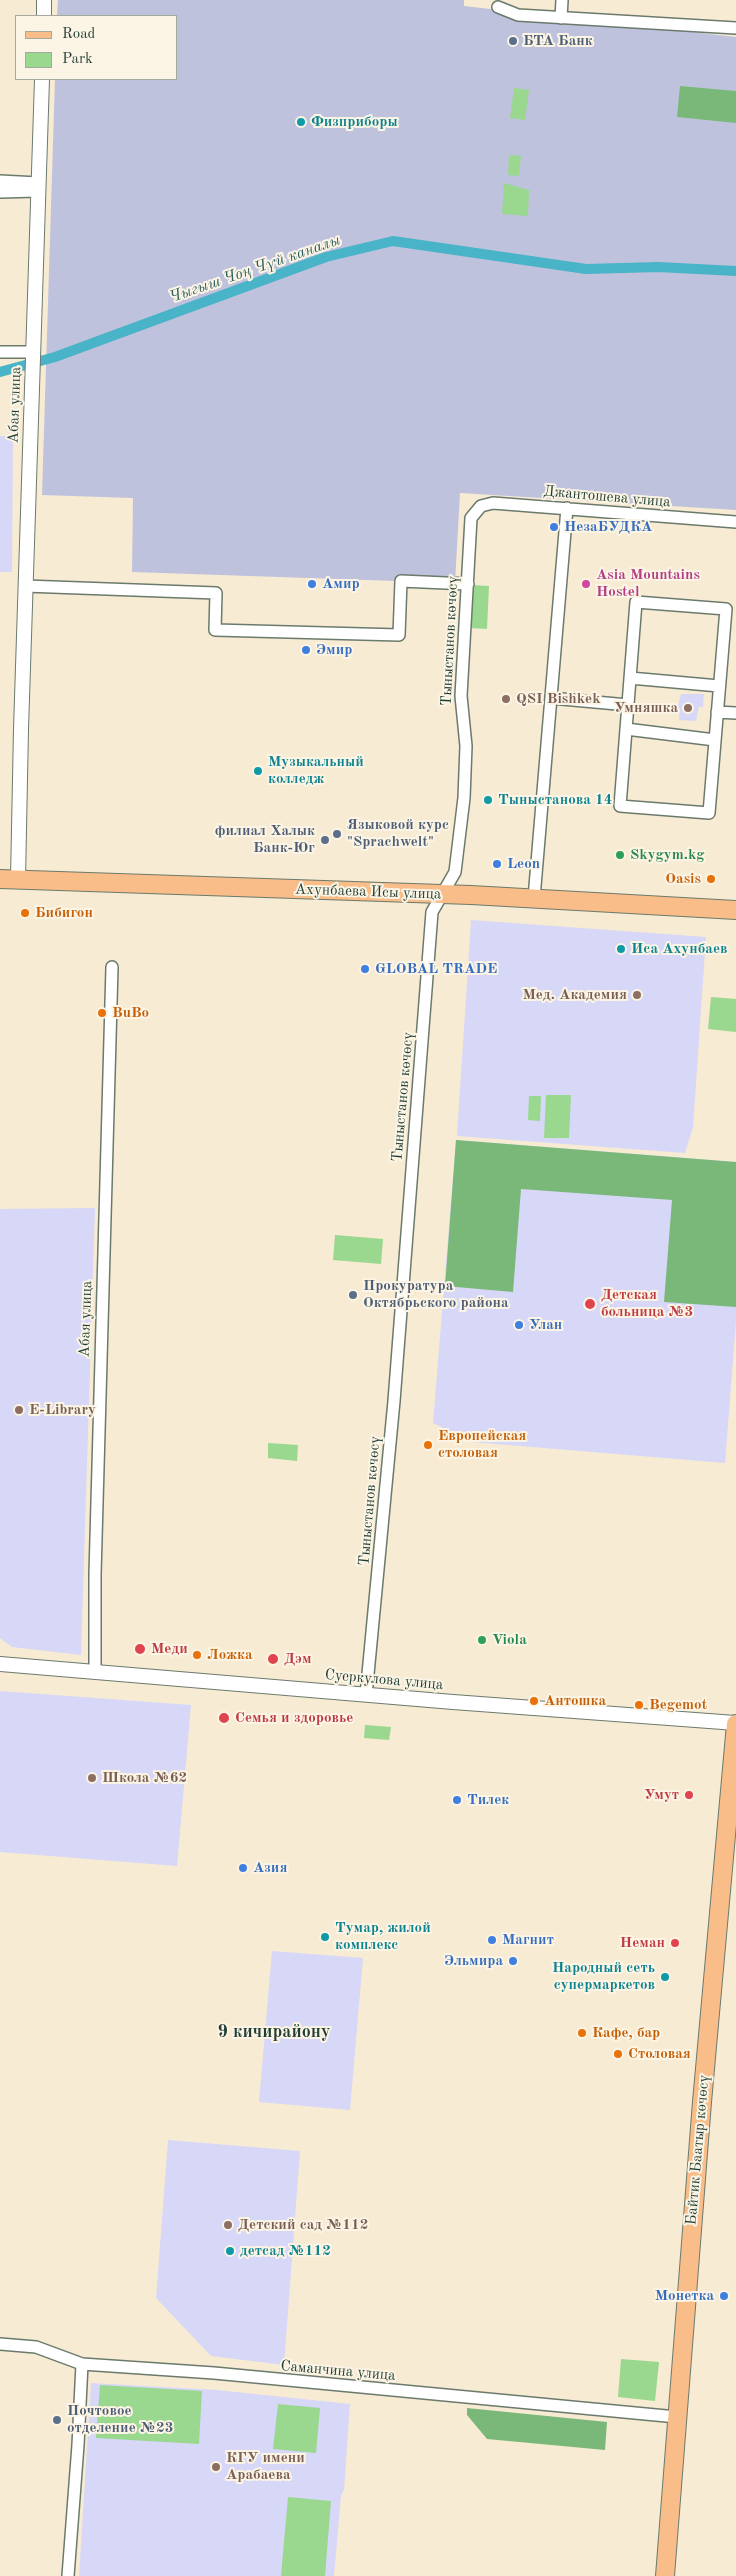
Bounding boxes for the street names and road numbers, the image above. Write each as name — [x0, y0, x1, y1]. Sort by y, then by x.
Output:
street label: Абая улица — [5, 366, 25, 444]
street label: Джантошева улица — [543, 482, 671, 512]
street label: Тыныстанов көчөсү — [438, 575, 462, 707]
street label: Ахунбаева Исы улица — [294, 880, 442, 904]
street label: Тыныстанов көчөсү — [388, 1031, 418, 1163]
street label: Абая улица — [76, 1280, 96, 1358]
street label: Тыныстанов көчөсү — [355, 1435, 385, 1567]
street label: Суеркулова улица — [324, 1666, 444, 1694]
street label: Байтик Баатыр көчөсү — [682, 2074, 714, 2226]
street label: Саманчина улица — [280, 2357, 396, 2385]

